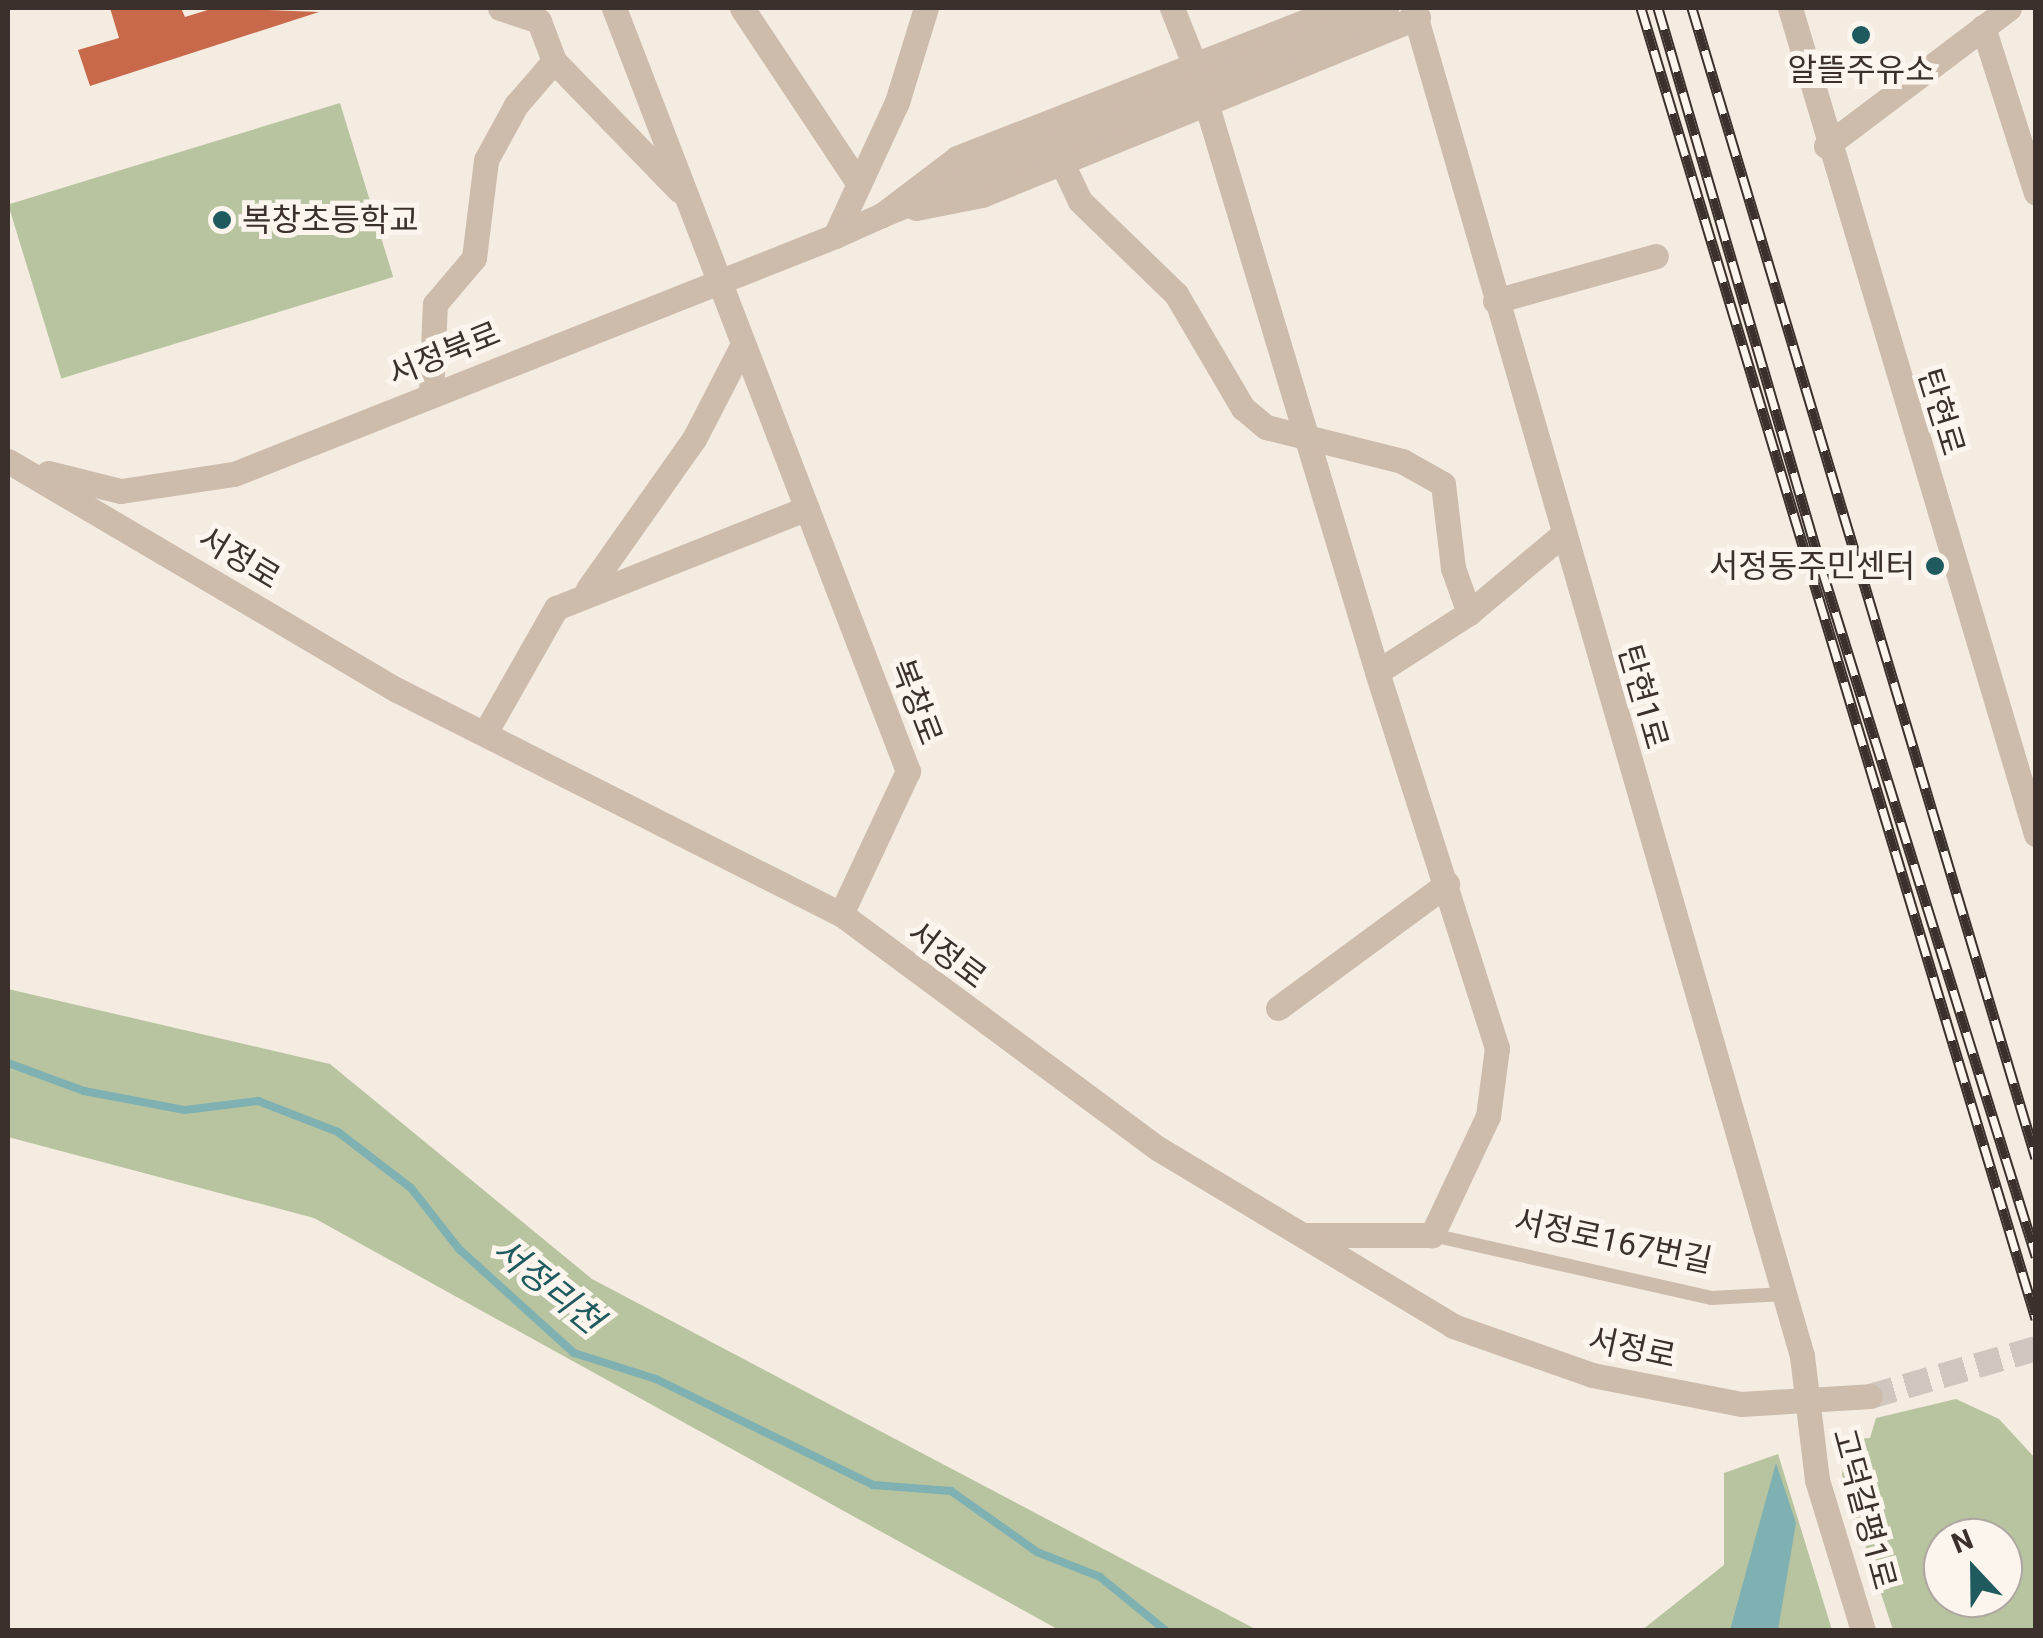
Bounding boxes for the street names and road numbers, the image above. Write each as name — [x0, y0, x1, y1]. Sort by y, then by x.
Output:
street label: 서정북로 — [382, 314, 506, 394]
street label: 탄현로 — [1910, 364, 1972, 460]
street label: 서정로 — [191, 519, 287, 597]
street label: 탄현1로 — [1610, 641, 1676, 753]
street label: 복창로 — [882, 654, 950, 750]
street label: 서정로 — [900, 913, 994, 997]
street label: 서정로167번길 — [1511, 1201, 1715, 1281]
street label: 서정로 — [1585, 1320, 1679, 1376]
street label: 고덕갈평1로 — [1824, 1424, 1904, 1594]

